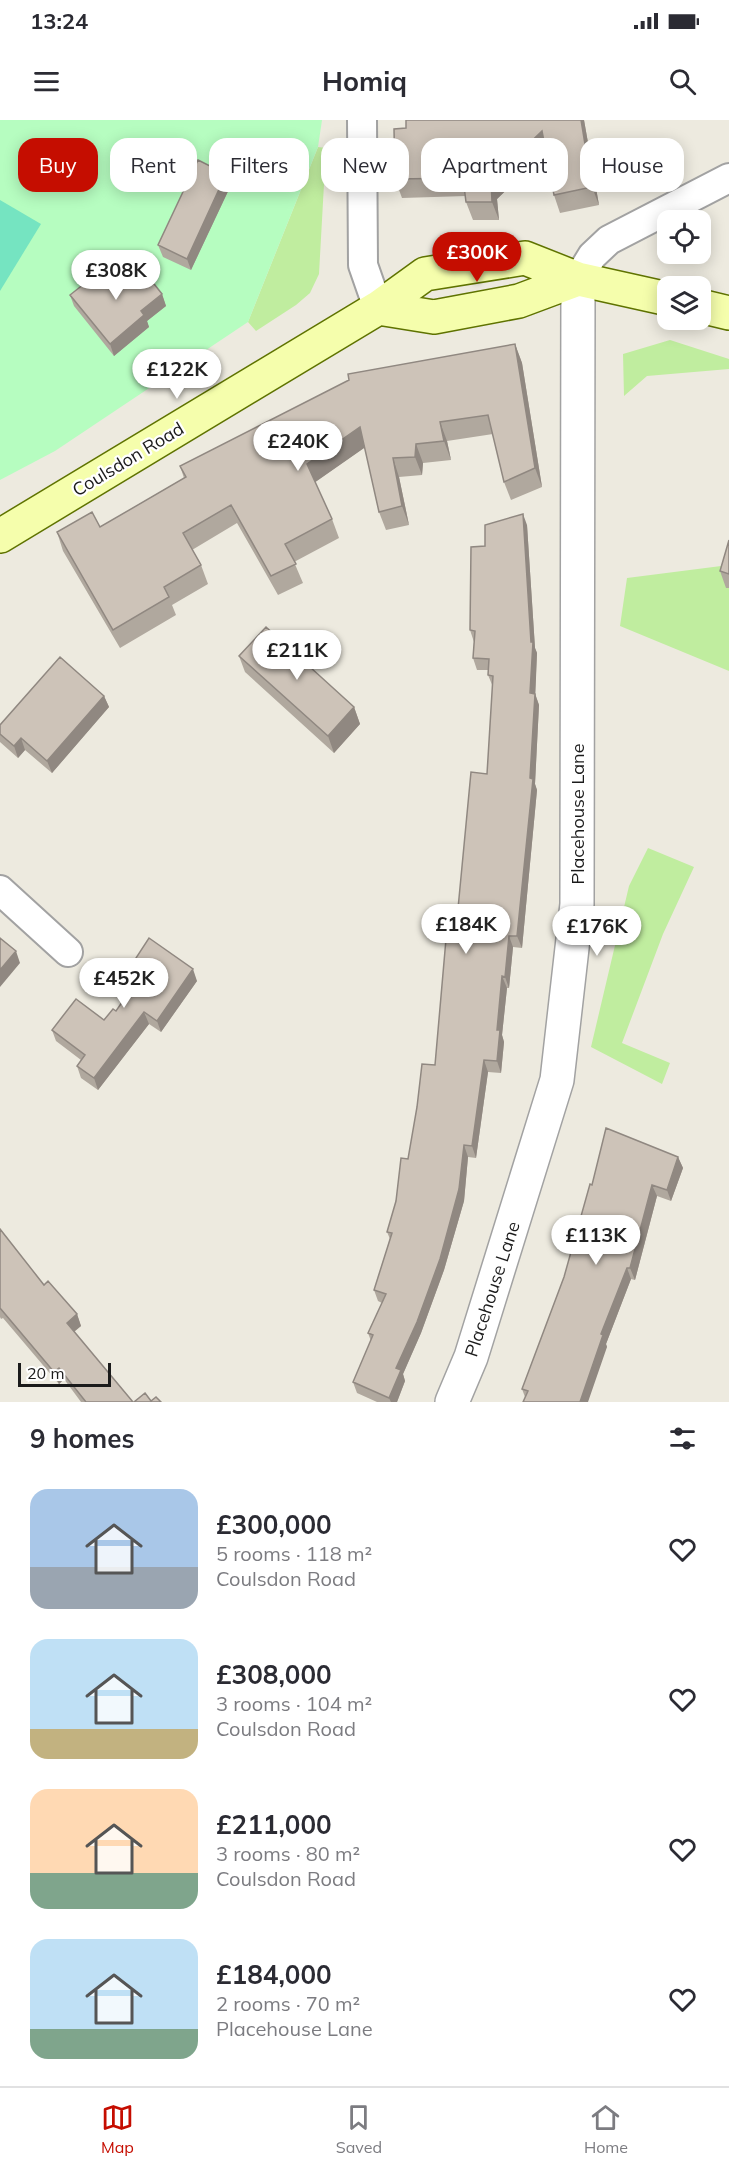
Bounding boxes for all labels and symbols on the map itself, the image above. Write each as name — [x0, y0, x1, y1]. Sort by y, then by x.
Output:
pin: £300K — [435, 232, 519, 283]
pin: £308K — [74, 250, 158, 301]
pin: £122K — [135, 349, 219, 400]
street label: Coulsdon Road — [68, 417, 188, 501]
pin: £240K — [256, 421, 340, 472]
pin: £211K — [255, 630, 339, 681]
street label: Placehouse Lane — [566, 744, 589, 884]
pin: £184K — [424, 904, 508, 955]
pin: £176K — [555, 906, 639, 957]
pin: £452K — [82, 958, 166, 1009]
pin: £113K — [554, 1215, 638, 1266]
street label: Placehouse Lane — [459, 1218, 525, 1360]
scale bar — [18, 1360, 111, 1388]

